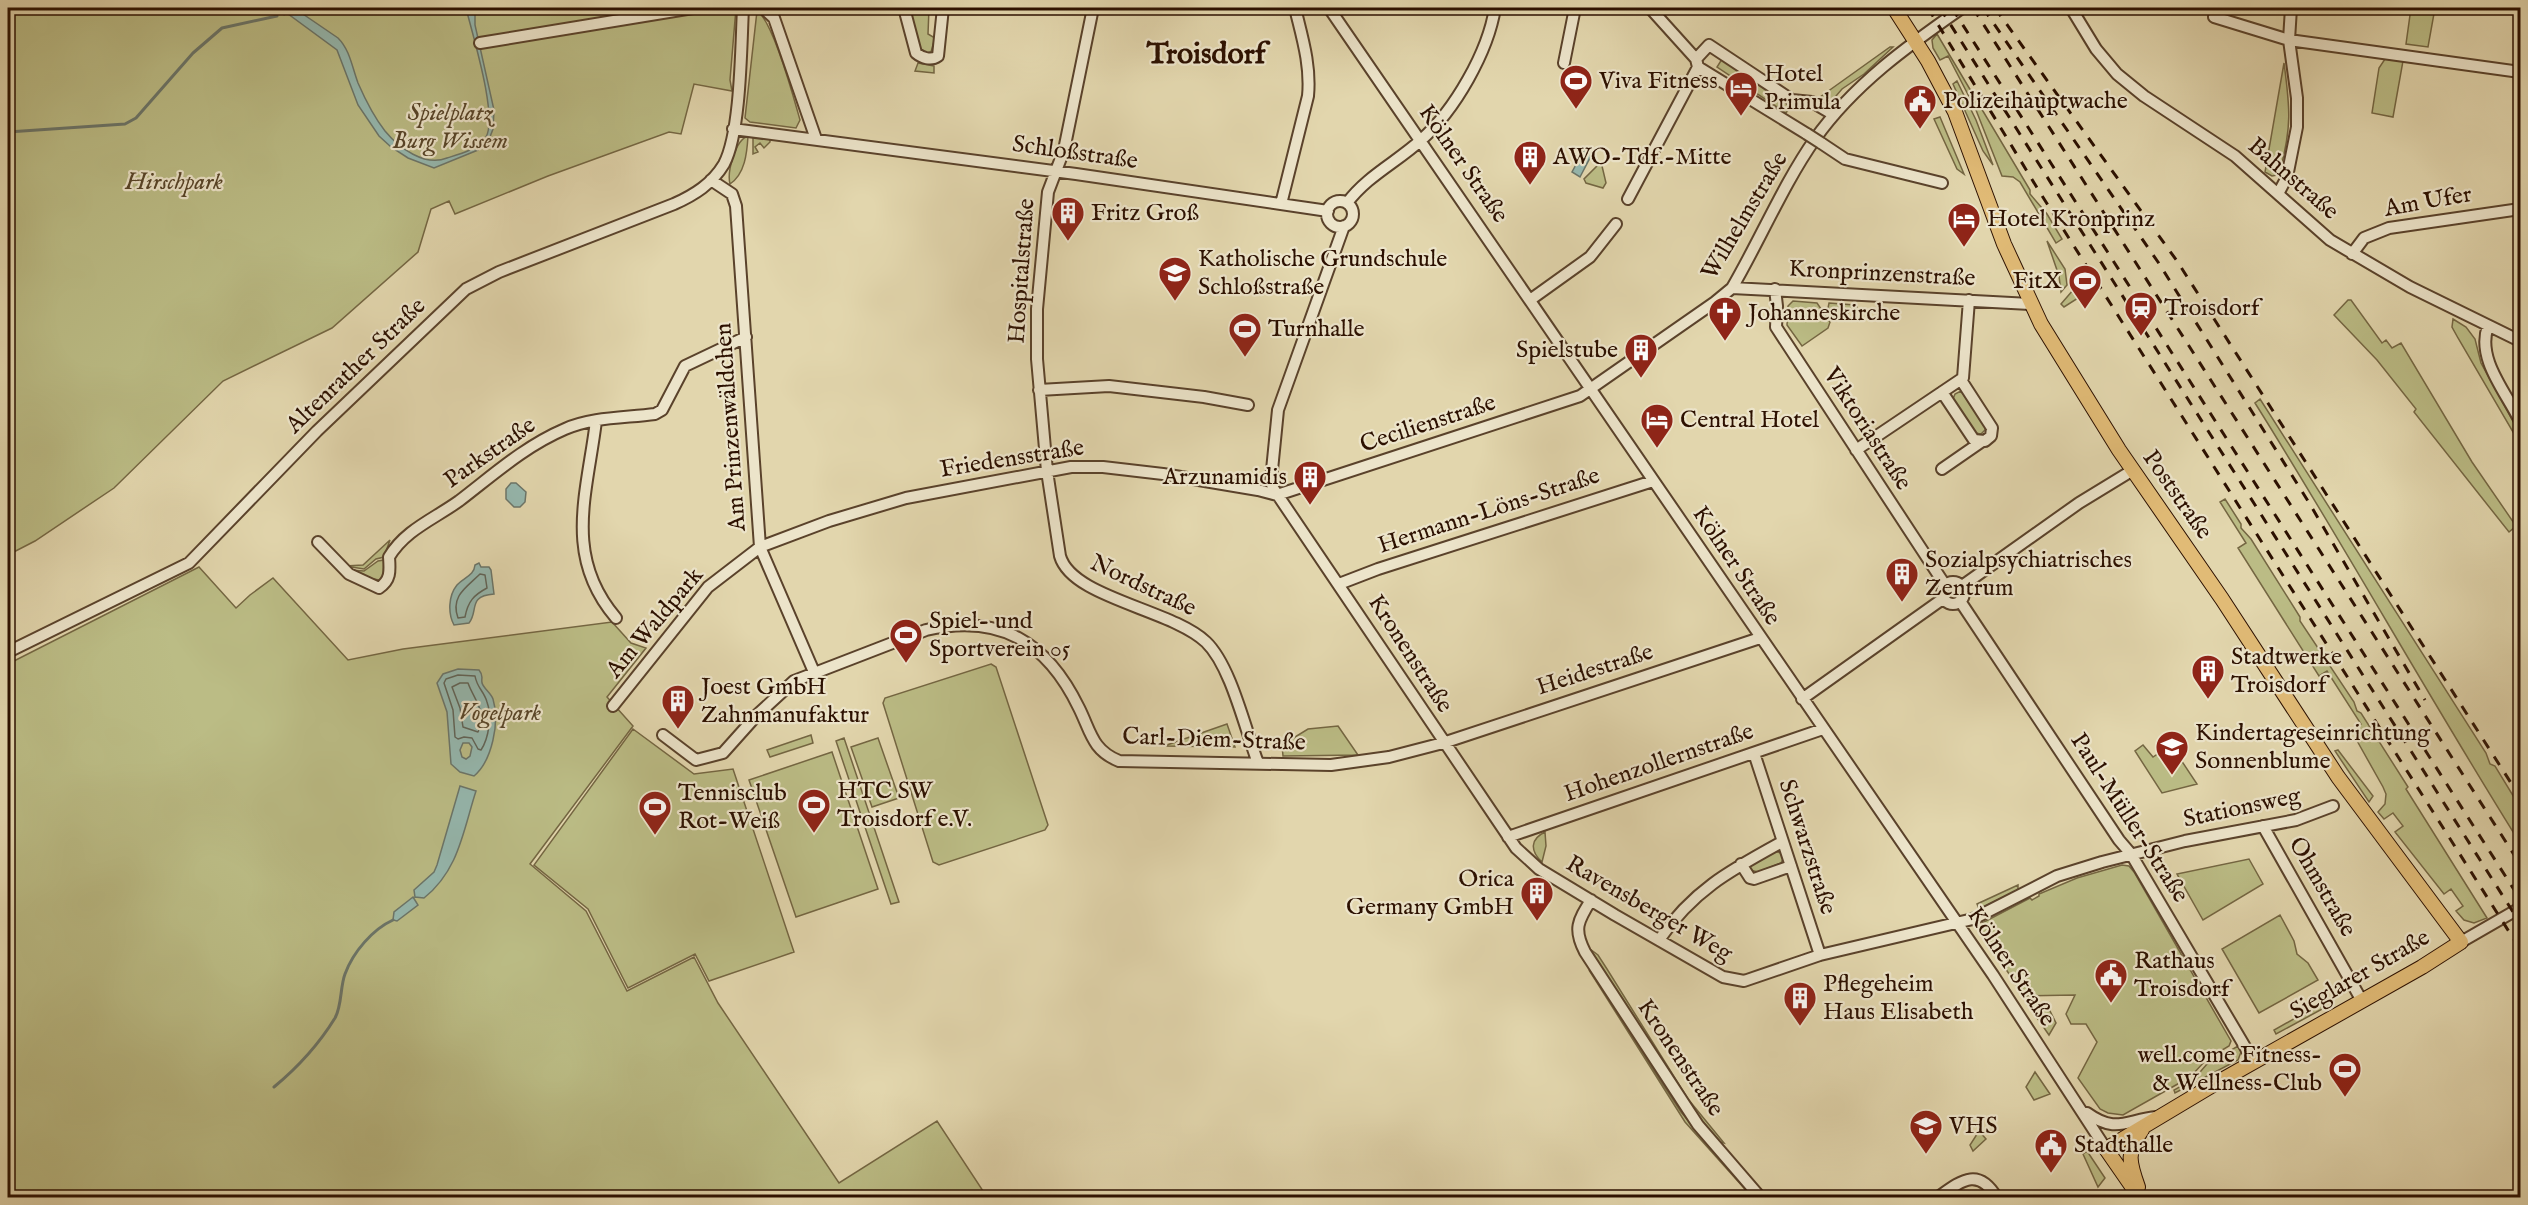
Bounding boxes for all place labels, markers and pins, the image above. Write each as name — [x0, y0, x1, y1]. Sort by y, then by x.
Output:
place label: Hotel Primula — [1764, 59, 1841, 118]
sports icon: Viva Fitness — [1558, 63, 1594, 110]
place label: Viva Fitness — [1598, 66, 1718, 97]
hotel icon: Hotel Primula — [1723, 70, 1759, 117]
public building icon: Polizeihauptwache — [1902, 83, 1938, 130]
place label: Polizeihauptwache — [1943, 86, 2128, 117]
building icon: AWO-Tdf.-Mitte — [1512, 139, 1548, 186]
place label: AWO-Tdf.-Mitte — [1552, 142, 1731, 173]
building icon: Fritz Groß — [1050, 195, 1086, 242]
place label: Fritz Groß — [1091, 198, 1199, 229]
hotel icon: Hotel Kronprinz — [1946, 201, 1982, 248]
place label: Hotel Kronprinz — [1987, 204, 2155, 235]
place label: Katholische Grundschule Schloßstraße — [1198, 244, 1447, 303]
school or university icon: Katholische Grundschule Schloßstraße — [1157, 255, 1193, 302]
sports icon: FitX — [2067, 263, 2103, 310]
place label: FitX — [2013, 266, 2063, 297]
station icon: Troisdorf — [2123, 290, 2159, 337]
place label: Troisdorf — [2164, 293, 2264, 324]
church icon: Johanneskirche — [1707, 295, 1743, 342]
place label: Johanneskirche — [1745, 298, 1900, 329]
sports icon: Turnhalle — [1227, 311, 1263, 358]
place label: Turnhalle — [1268, 314, 1365, 345]
building icon: Spielstube — [1623, 332, 1659, 379]
place label: Spielstube — [1516, 335, 1618, 366]
hotel icon: Central Hotel — [1639, 402, 1675, 449]
place label: Central Hotel — [1680, 405, 1820, 436]
building icon: Arzunamidis — [1292, 459, 1328, 506]
place label: Arzunamidis — [1162, 462, 1287, 493]
place label: Sozialpsychiatrisches Zentrum — [1925, 545, 2132, 604]
building icon: Sozialpsychiatrisches Zentrum — [1884, 556, 1920, 603]
place label: Spiel- und Sportverein 05 — [929, 606, 1071, 665]
sports icon: Spiel- und Sportverein 05 — [888, 617, 924, 664]
place label: Stadtwerke Troisdorf — [2231, 642, 2342, 701]
building icon: Stadtwerke Troisdorf — [2190, 653, 2226, 700]
place label: Joest GmbH Zahnmanufaktur — [698, 672, 869, 731]
building icon: Joest GmbH Zahnmanufaktur — [660, 683, 696, 730]
place label: Kindertageseinrichtung Sonnenblume — [2195, 718, 2431, 777]
school or university icon: Kindertageseinrichtung Sonnenblume — [2154, 729, 2190, 776]
place label: HTC SW Troisdorf e.V. — [837, 776, 972, 835]
place label: Tennisclub Rot-Weiß — [678, 778, 787, 837]
sports icon: HTC SW Troisdorf e.V. — [796, 787, 832, 834]
sports icon: Tennisclub Rot-Weiß — [637, 789, 673, 836]
place label: Orica Germany GmbH — [1346, 864, 1515, 923]
building icon: Orica Germany GmbH — [1519, 875, 1555, 922]
place label: Rathaus Troisdorf — [2134, 946, 2234, 1005]
public building icon: Rathaus Troisdorf — [2093, 957, 2129, 1004]
place label: Pflegeheim Haus Elisabeth — [1823, 969, 1974, 1028]
building icon: Pflegeheim Haus Elisabeth — [1782, 980, 1818, 1027]
place label: well.come Fitness- & Wellness-Club — [2137, 1040, 2322, 1099]
sports icon: well.come Fitness- & Wellness-Club — [2327, 1051, 2363, 1098]
school or university icon: VHS — [1908, 1108, 1944, 1155]
place label: VHS — [1948, 1111, 1998, 1142]
public building icon: Stadthalle — [2033, 1127, 2069, 1174]
place label: Stadthalle — [2074, 1130, 2173, 1161]

